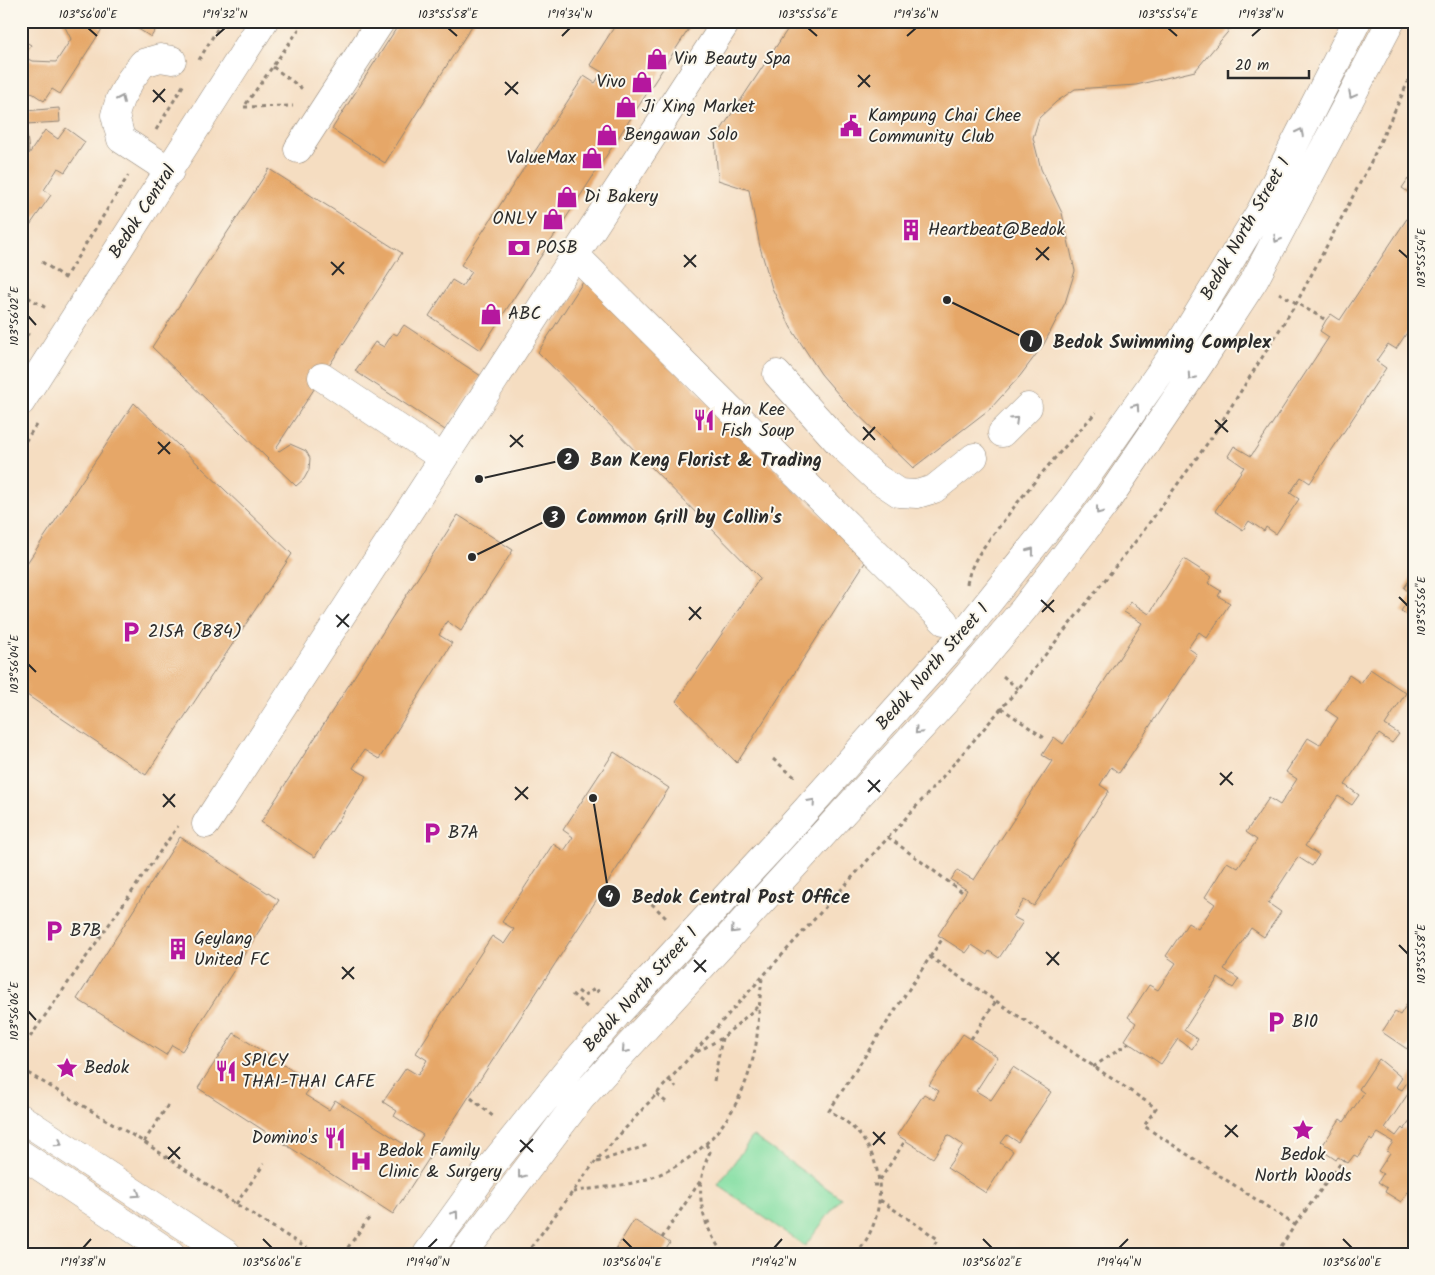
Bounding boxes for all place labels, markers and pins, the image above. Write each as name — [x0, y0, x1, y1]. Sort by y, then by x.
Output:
place label: Vin Beauty Spa — [674, 45, 791, 74]
shop icon: Vin Beauty Spa — [644, 46, 670, 72]
place label: Vivo — [596, 68, 626, 97]
shop icon: Vivo — [629, 69, 655, 95]
place label: Ji Xing Market — [642, 93, 756, 122]
shop icon: Ji Xing Market — [613, 94, 639, 120]
place label: Kampung Chai Chee Community Club — [868, 102, 1021, 152]
public building icon: Kampung Chai Chee Community Club — [838, 113, 864, 139]
place label: Bengawan Solo — [624, 121, 738, 150]
shop icon: Bengawan Solo — [594, 122, 620, 148]
place label: ValueMax — [506, 144, 576, 173]
shop icon: ValueMax — [579, 145, 605, 171]
place label: Di Bakery — [584, 183, 659, 212]
shop icon: Di Bakery — [554, 184, 580, 210]
place label: ONLY — [493, 205, 537, 234]
shop icon: ONLY — [540, 206, 566, 232]
place label: Heartbeat@Bedok — [928, 216, 1066, 245]
building icon: Heartbeat@Bedok — [898, 217, 924, 243]
place label: POSB — [536, 234, 578, 263]
bank icon: POSB — [506, 235, 532, 261]
place label: ABC — [508, 300, 541, 329]
shop icon: ABC — [478, 301, 504, 327]
callout: Bedok Swimming Complex — [1018, 324, 1281, 358]
place label: Han Kee Fish Soup — [721, 396, 795, 446]
restaurant icon: Han Kee Fish Soup — [691, 407, 717, 433]
callout: Ban Keng Florist & Trading — [556, 442, 832, 476]
callout: Common Grill by Collin's — [542, 500, 792, 534]
place label: 215A (B84) — [148, 618, 242, 647]
parking icon: 215A (B84) — [118, 619, 144, 645]
place label: B7A — [448, 819, 479, 848]
parking icon: B7A — [419, 820, 445, 846]
callout: Bedok Central Post Office — [597, 879, 860, 913]
place label: B7B — [70, 917, 101, 946]
parking icon: B7B — [41, 918, 67, 944]
place label: Geylang United FC — [194, 925, 270, 975]
building icon: Geylang United FC — [165, 936, 191, 962]
place label: B10 — [1292, 1008, 1318, 1037]
parking icon: B10 — [1263, 1009, 1289, 1035]
place label: SPICY THAI-THAI CAFE — [242, 1047, 376, 1097]
place label: Bedok — [84, 1054, 130, 1083]
place icon: Bedok — [54, 1055, 80, 1081]
restaurant icon: SPICY THAI-THAI CAFE — [213, 1058, 239, 1084]
place icon: Bedok North Woods — [1290, 1117, 1316, 1143]
place label: Domino's — [252, 1124, 318, 1153]
restaurant icon: Domino's — [322, 1125, 348, 1151]
place label: Bedok Family Clinic & Surgery — [378, 1137, 502, 1187]
place label: Bedok North Woods — [1254, 1141, 1352, 1191]
hospital icon: Bedok Family Clinic & Surgery — [348, 1148, 374, 1174]

